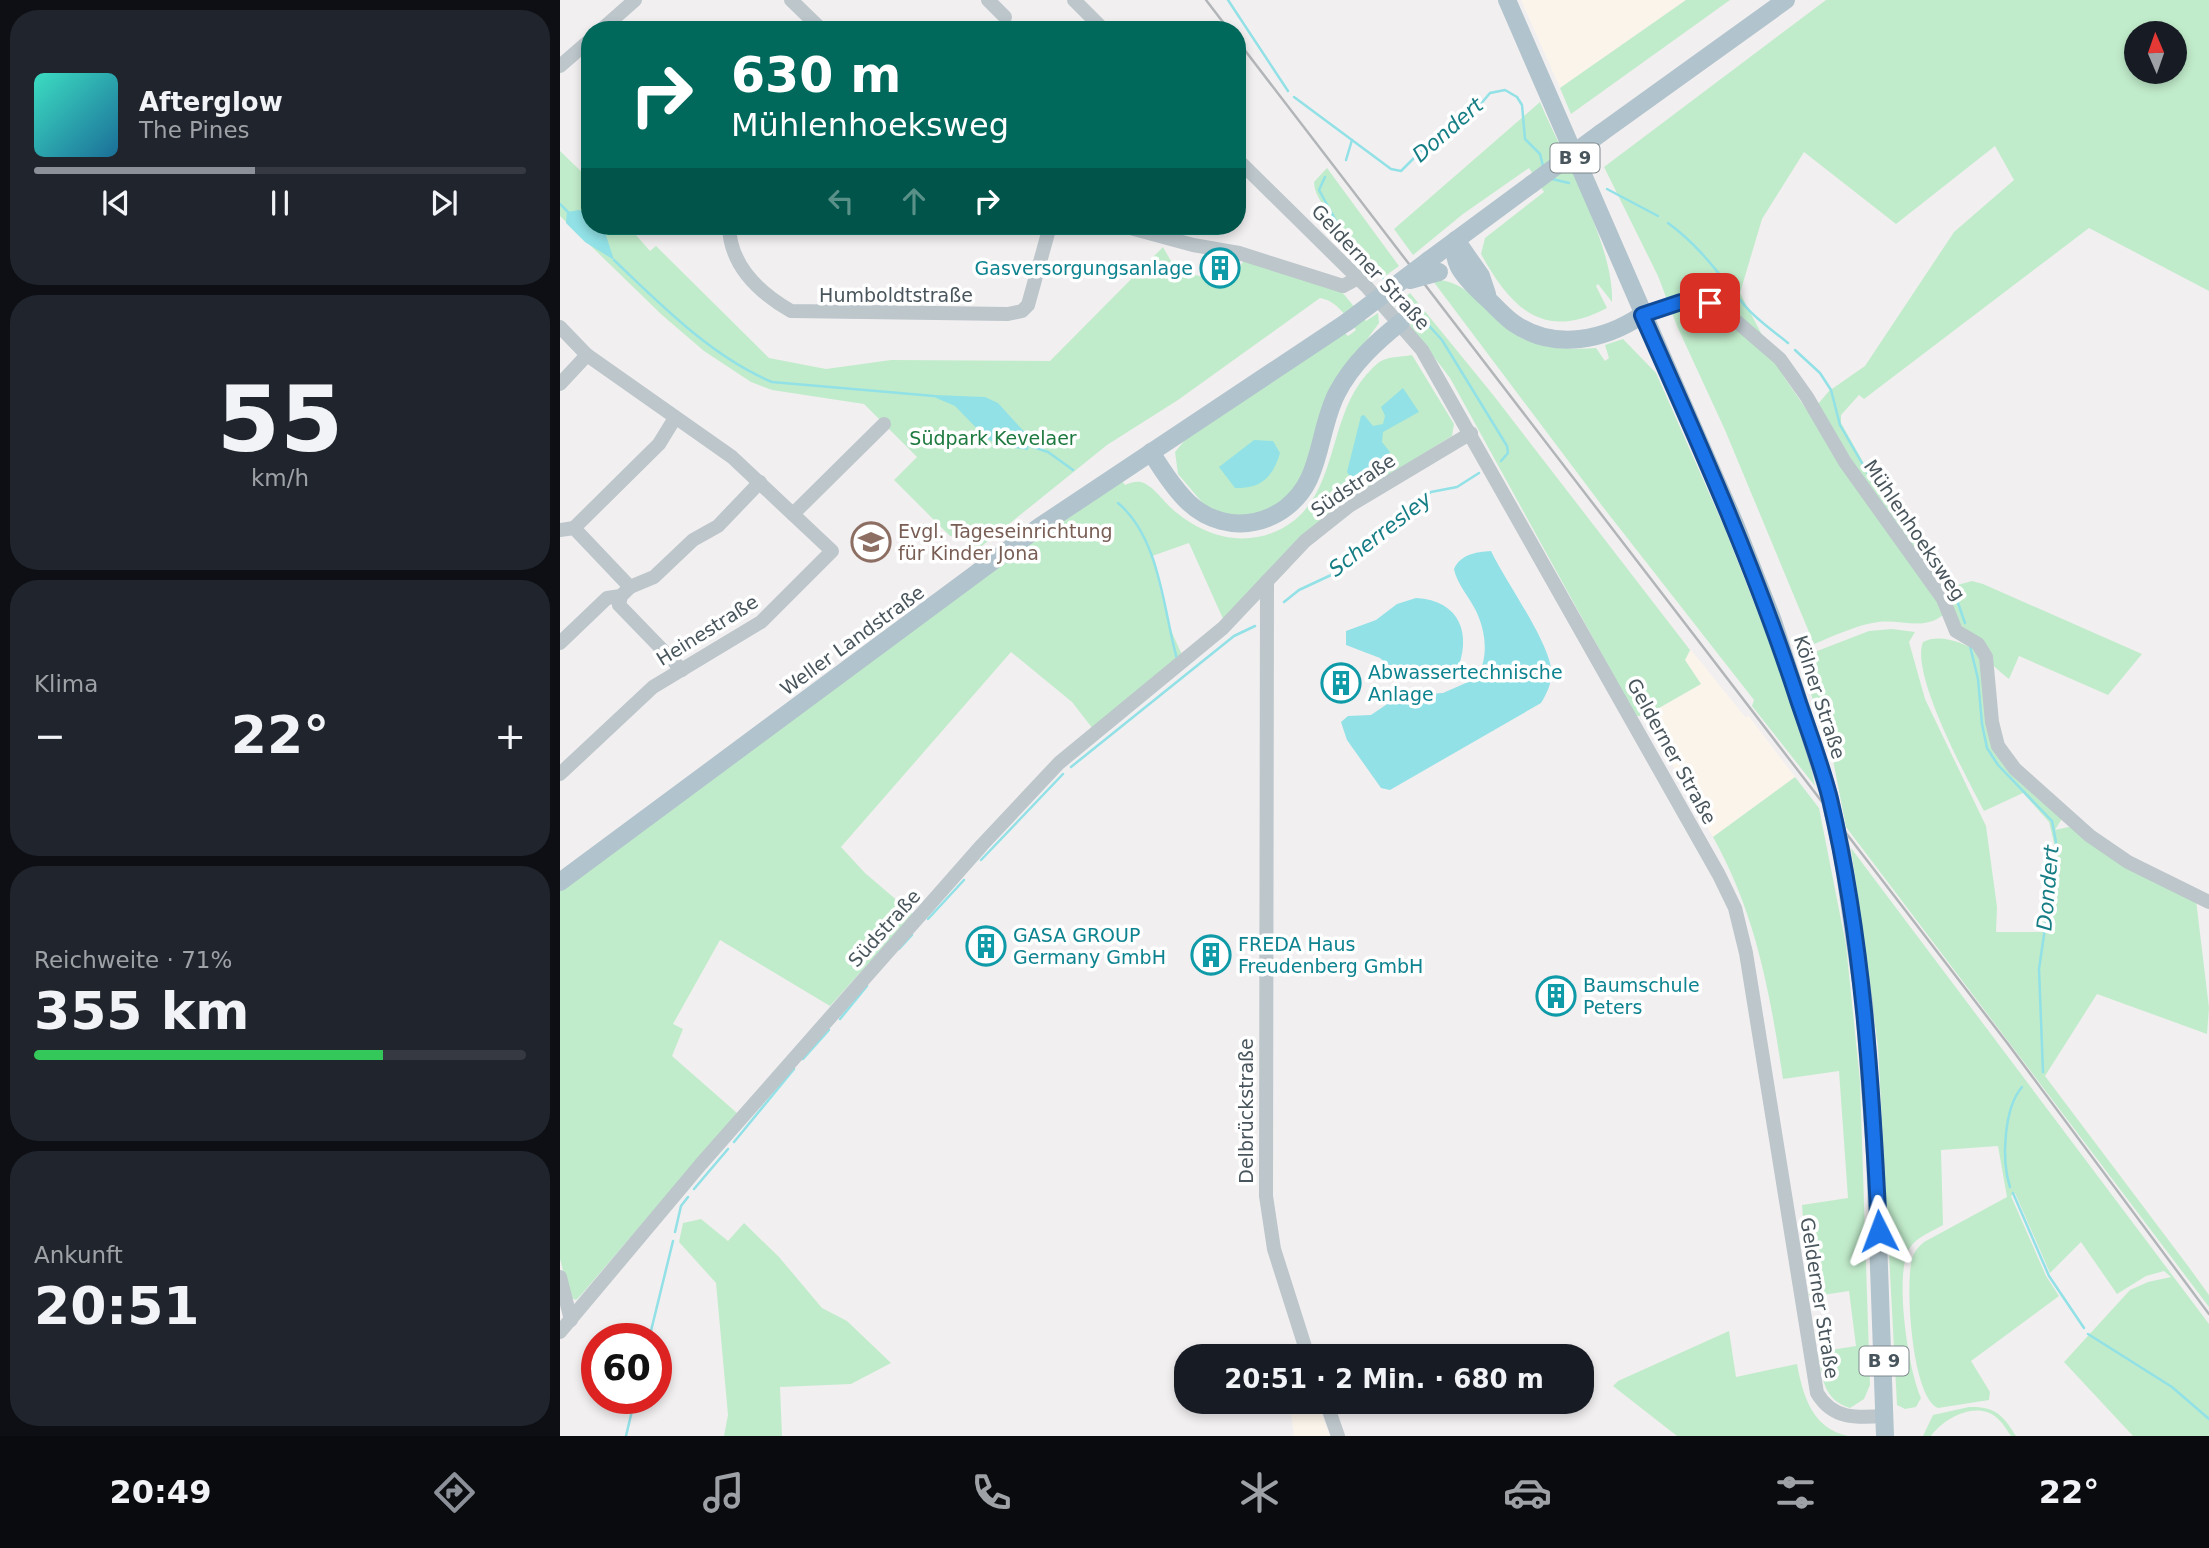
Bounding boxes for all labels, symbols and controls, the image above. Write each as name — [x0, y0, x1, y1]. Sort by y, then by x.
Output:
north arrow — [2124, 21, 2188, 84]
map controls — [2124, 21, 2187, 84]
text: 630 m — [731, 47, 901, 104]
icon: right — [616, 49, 707, 140]
text: Afterglow — [139, 87, 283, 117]
water label: Dondert — [1408, 92, 1489, 167]
text: Mühlenhoeksweg — [731, 106, 1009, 144]
text: The Pines — [139, 117, 250, 143]
road number: B 9 — [1550, 144, 1600, 173]
icon: left — [822, 182, 860, 220]
icon: ahead — [895, 182, 933, 220]
icon: right — [968, 182, 1006, 220]
icon: previous — [97, 184, 135, 222]
icon: pause — [261, 184, 299, 222]
icon: next — [425, 184, 463, 222]
street label: Gelderner Straße — [1307, 200, 1435, 334]
building icon: Gasversorgungsanlage — [1199, 247, 1241, 289]
place label: Gasversorgungsanlage — [975, 257, 1193, 279]
pin — [1680, 273, 1740, 333]
street label: Humboldtstraße — [819, 284, 973, 306]
icon: arrive — [1691, 284, 1729, 322]
text: 55 — [217, 367, 343, 472]
park label: Südpark Kevelaer — [909, 427, 1077, 449]
street label: Südstraße — [1307, 449, 1399, 521]
street label: Mühlenhoeksweg — [1860, 455, 1970, 605]
text: km/h — [251, 465, 309, 491]
water label: Scherresley — [1324, 486, 1436, 581]
place label: Evgl. Tageseinrichtung für Kinder Jona — [898, 520, 1113, 564]
school or university icon: Evgl. Tageseinrichtung für Kinder Jona — [850, 521, 892, 563]
street label: Weller Landstraße — [776, 580, 928, 700]
street label: Heinestraße — [652, 590, 762, 670]
street label: Kölner Straße — [1790, 632, 1850, 762]
place label: Abwassertechnische Anlage — [1368, 661, 1563, 705]
building icon: Abwassertechnische Anlage — [1320, 662, 1362, 704]
text: Klima — [34, 671, 98, 697]
street label: Gelderner Straße — [1623, 674, 1721, 828]
text: 22° — [231, 705, 329, 765]
text: − — [34, 714, 66, 758]
text: + — [494, 714, 526, 758]
water label: Dondert — [2032, 844, 2064, 932]
street label: Südstraße — [843, 885, 925, 971]
place label: GASA GROUP Germany GmbH — [1013, 924, 1166, 968]
building icon: GASA GROUP Germany GmbH — [965, 925, 1007, 967]
place label: FREDA Haus Freudenberg GmbH — [1238, 933, 1423, 977]
building icon: FREDA Haus Freudenberg GmbH — [1190, 934, 1232, 976]
text: Reichweite · 71% — [34, 947, 232, 973]
place label: Baumschule Peters — [1583, 974, 1700, 1018]
building icon: Baumschule Peters — [1535, 975, 1577, 1017]
text: 355 km — [34, 981, 249, 1041]
street label: Delbrückstraße — [1235, 1038, 1257, 1184]
position arrow — [1842, 1194, 1916, 1268]
street label: Gelderner Straße — [1796, 1216, 1844, 1380]
text: Ankunft — [34, 1242, 123, 1268]
text: 20:51 — [34, 1276, 200, 1336]
speed limit sign: 60 — [581, 1323, 672, 1414]
road number: B 9 — [1860, 1346, 1908, 1376]
text: 20:51 · 2 Min. · 680 m — [1224, 1364, 1544, 1394]
icon: directions — [430, 1468, 479, 1517]
icon: music — [699, 1468, 748, 1517]
icon: phone — [967, 1468, 1016, 1517]
icon: climate — [1235, 1468, 1284, 1517]
icon: car — [1503, 1468, 1552, 1517]
icon: filters — [1771, 1468, 1820, 1517]
text: 20:49 — [110, 1473, 211, 1511]
text: 22° — [2039, 1473, 2099, 1511]

